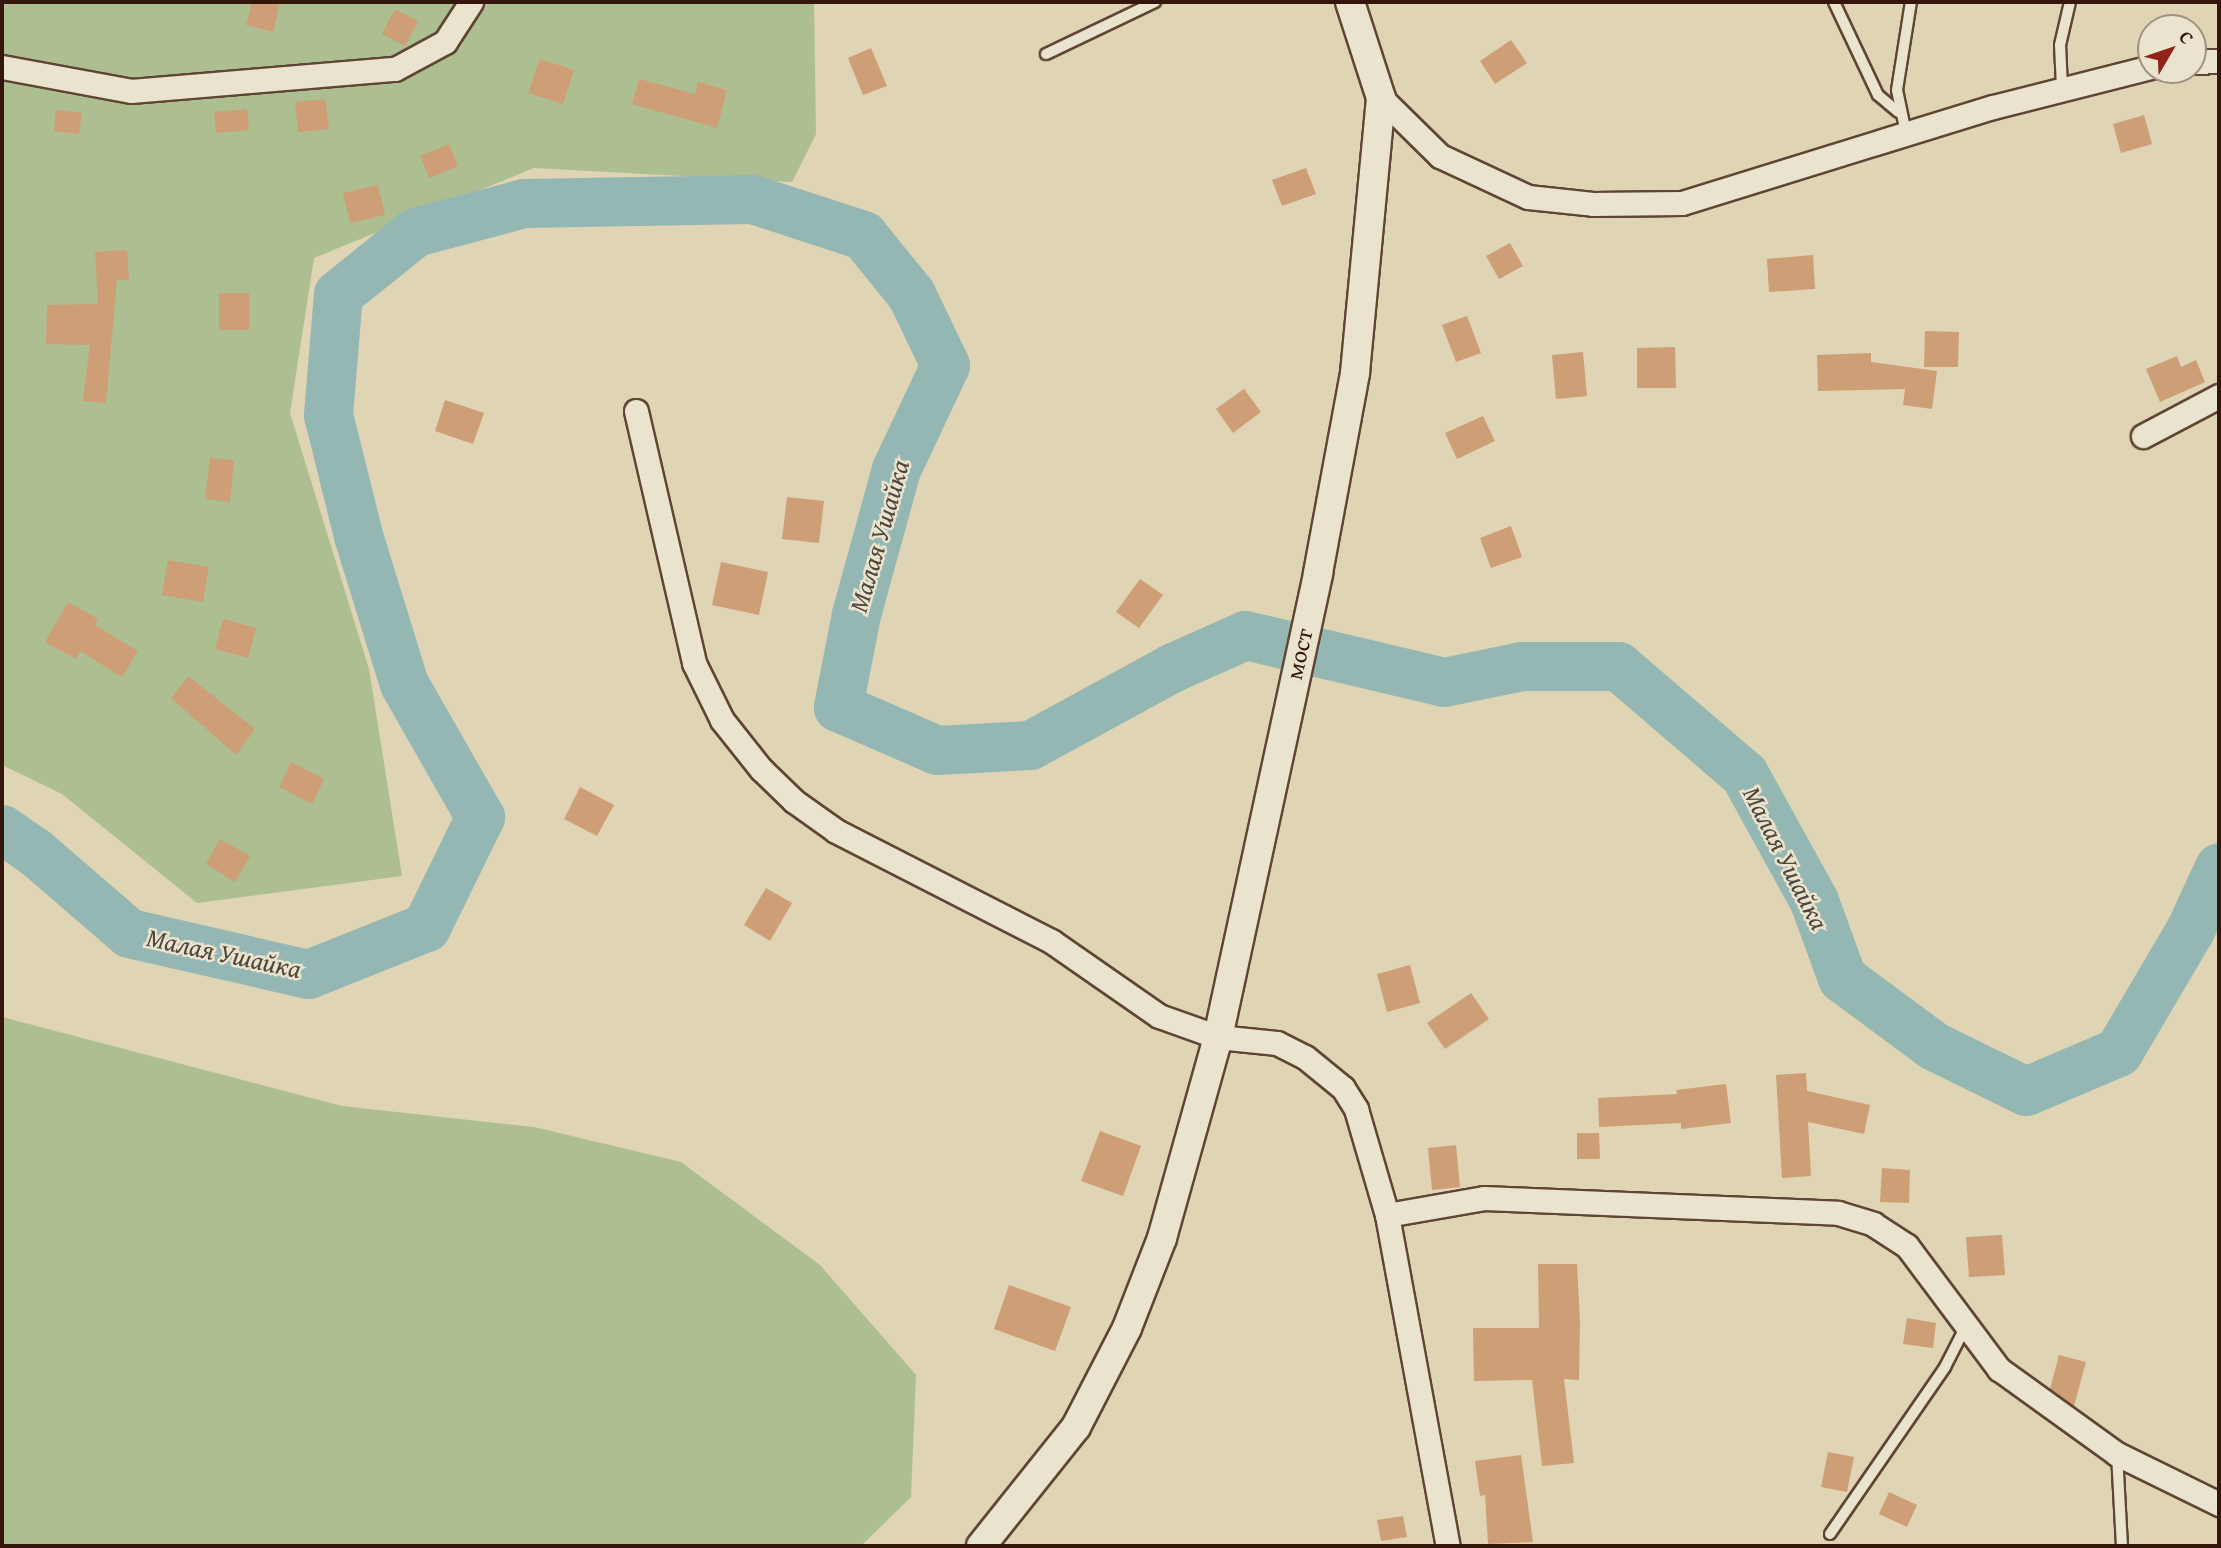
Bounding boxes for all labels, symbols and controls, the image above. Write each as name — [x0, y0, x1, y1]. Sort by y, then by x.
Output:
north arrow — [2137, 14, 2207, 84]
text: С — [2173, 24, 2201, 50]
water label: Малая Ушайка — [842, 456, 916, 616]
street label: мост — [1279, 626, 1319, 682]
water label: Малая Ушайка — [1736, 781, 1836, 935]
water label: Малая Ушайка — [144, 921, 304, 985]

